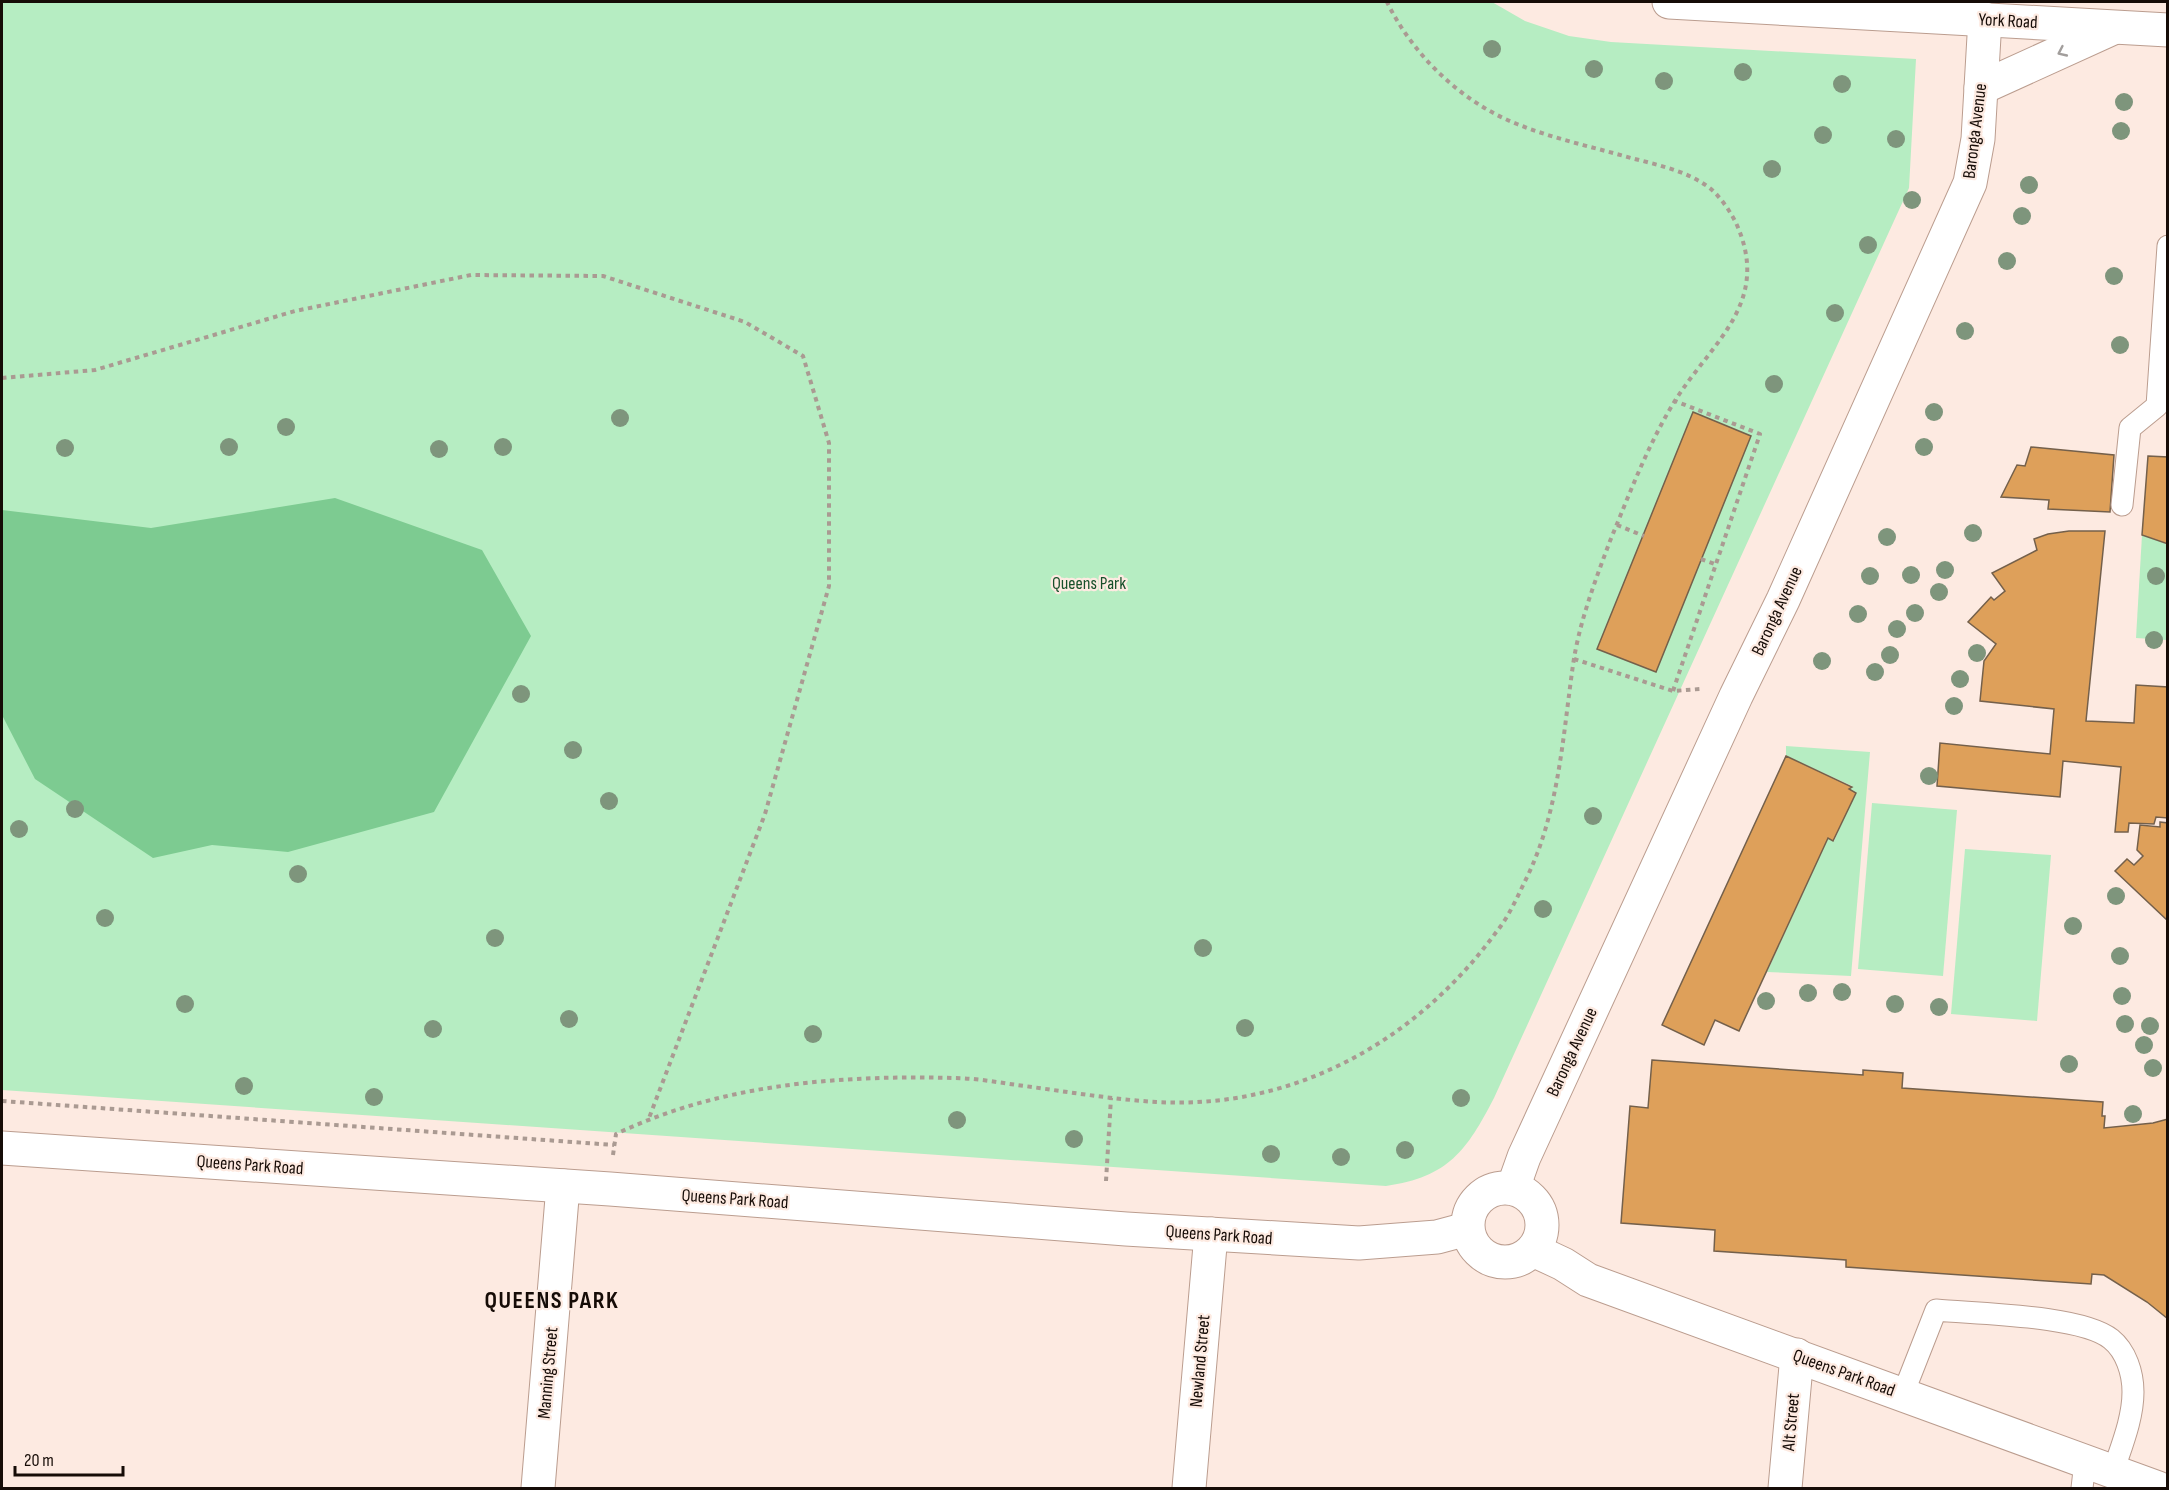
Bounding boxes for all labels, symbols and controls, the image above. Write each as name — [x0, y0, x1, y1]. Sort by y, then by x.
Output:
street label: York Road — [1978, 9, 2038, 33]
one-way arrow — [2057, 45, 2068, 57]
street label: Baronga Avenue — [1959, 82, 1991, 180]
street label: Baronga Avenue — [1747, 563, 1807, 659]
park label: Queens Park — [1052, 573, 1126, 594]
street label: Baronga Avenue — [1542, 1004, 1602, 1100]
street label: Queens Park Road — [196, 1151, 304, 1179]
street label: Queens Park Road — [681, 1185, 789, 1213]
street label: Queens Park Road — [1165, 1221, 1273, 1249]
district label: QUEENS PARK — [485, 1286, 619, 1315]
street label: Newland Street — [1185, 1313, 1215, 1408]
street label: Manning Street — [534, 1326, 563, 1420]
street label: Queens Park Road — [1790, 1345, 1898, 1401]
street label: Alt Street — [1778, 1392, 1804, 1453]
scale bar — [15, 1439, 123, 1477]
text: 20 m — [24, 1450, 54, 1471]

